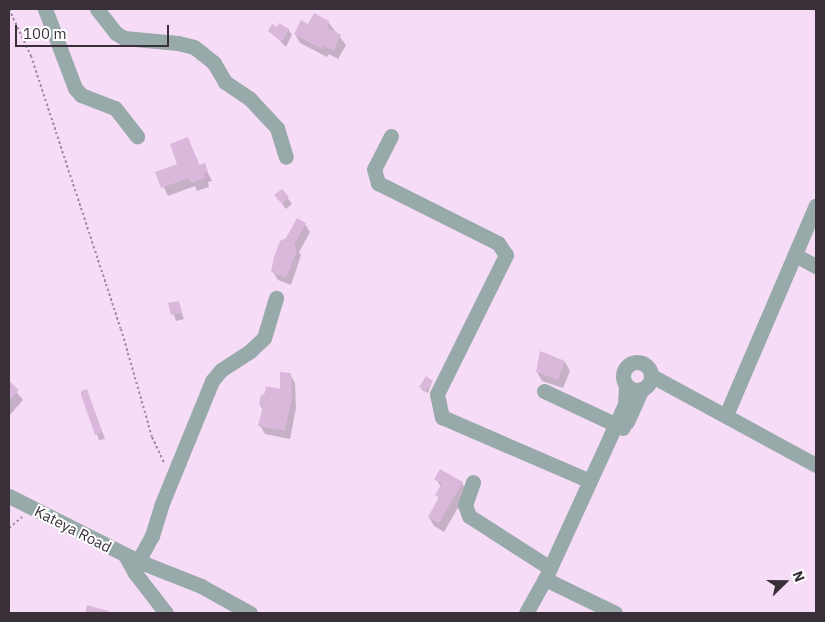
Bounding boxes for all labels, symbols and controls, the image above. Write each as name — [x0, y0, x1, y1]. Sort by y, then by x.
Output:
scale bar — [18, 15, 171, 47]
text: 100 m — [23, 24, 67, 43]
street label: Kateya Road — [32, 502, 114, 556]
north arrow — [760, 557, 810, 607]
text: N — [789, 568, 809, 584]

